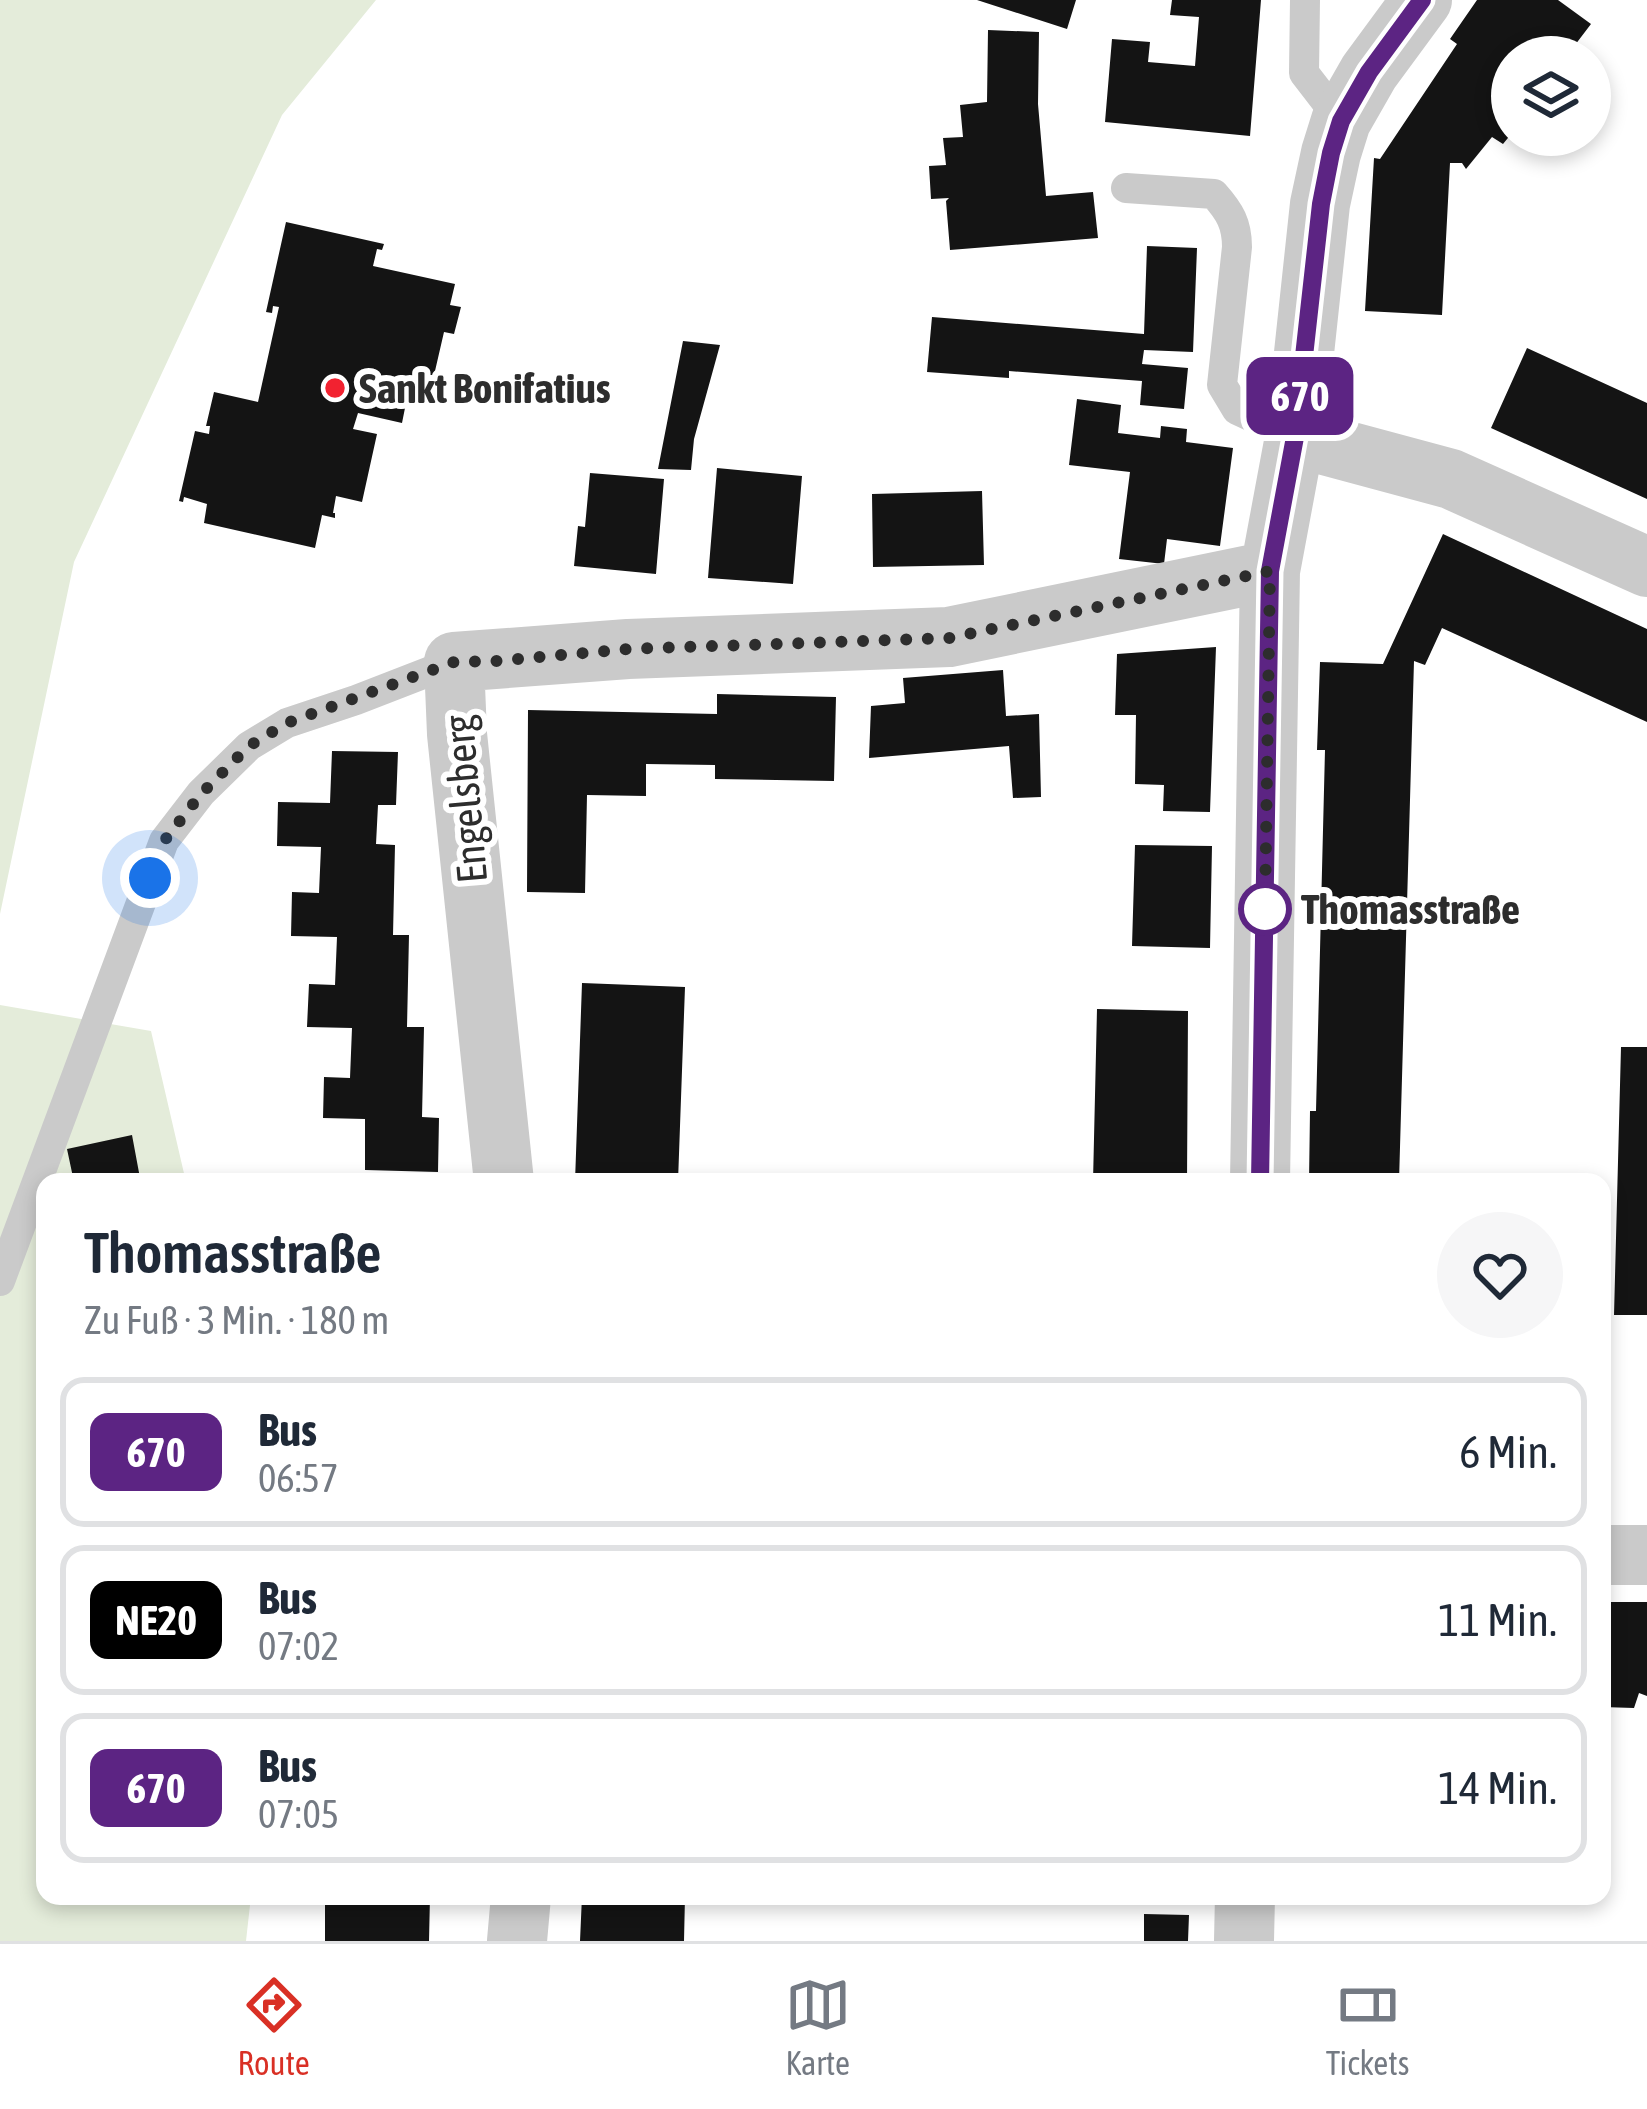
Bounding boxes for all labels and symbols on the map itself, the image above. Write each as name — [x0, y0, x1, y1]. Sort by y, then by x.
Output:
line badge: 670 — [1231, 357, 1369, 435]
place label: Sankt Bonifatius — [359, 364, 611, 412]
marker: Sankt Bonifatius — [322, 375, 348, 401]
street label: Engelsberg — [434, 713, 496, 885]
your location — [120, 848, 180, 908]
marker: Thomasstraße — [1240, 884, 1290, 934]
place label: Thomasstraße — [1301, 885, 1520, 933]

